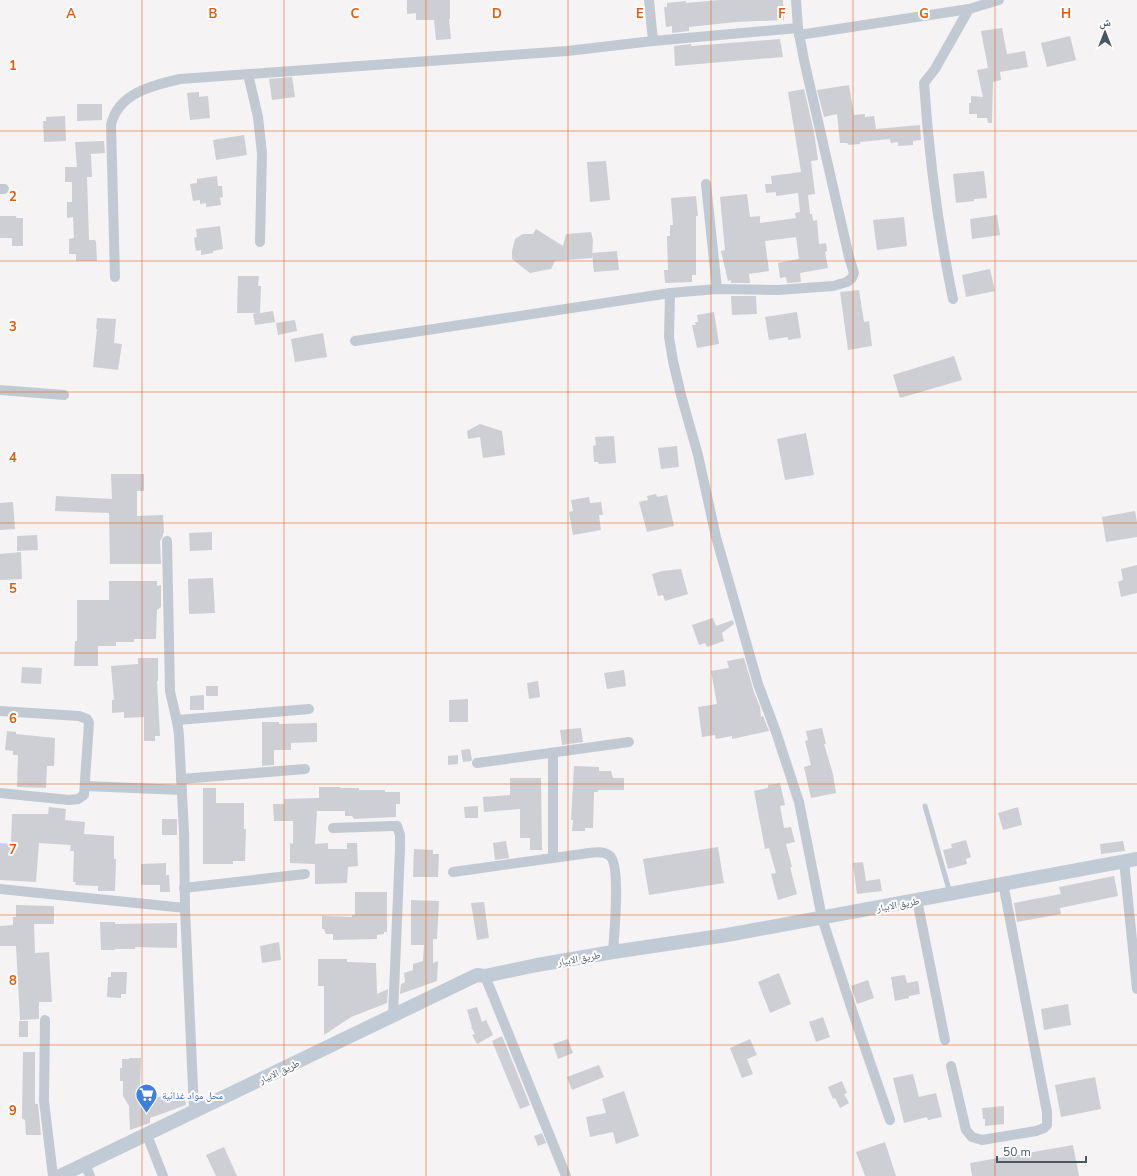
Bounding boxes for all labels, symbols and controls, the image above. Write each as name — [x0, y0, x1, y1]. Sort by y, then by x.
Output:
text: A — [66, 5, 76, 23]
text: B — [209, 5, 218, 23]
text: C — [351, 5, 360, 23]
text: D — [492, 5, 502, 23]
text: E — [636, 5, 644, 23]
text: F — [778, 5, 786, 23]
text: G — [919, 5, 929, 23]
text: H — [1061, 5, 1071, 23]
north arrow — [1085, 12, 1125, 52]
text: ش — [1099, 15, 1111, 30]
text: 1 — [9, 57, 17, 75]
text: 2 — [9, 188, 17, 206]
text: 3 — [9, 318, 17, 336]
text: 4 — [9, 449, 17, 467]
text: 5 — [9, 580, 17, 598]
text: 6 — [9, 710, 17, 728]
text: 7 — [9, 841, 17, 859]
street label: طريق الابيار — [875, 894, 921, 916]
street label: طريق الابيار — [556, 948, 602, 970]
text: 8 — [9, 972, 17, 990]
street label: طريق الابيار — [256, 1056, 302, 1088]
supermarket icon: محل مواد غذائية — [134, 1082, 160, 1115]
place label: محل مواد غذائية — [162, 1089, 224, 1103]
text: 9 — [9, 1102, 17, 1120]
scale bar — [997, 1138, 1086, 1164]
text: 50 m — [1003, 1144, 1031, 1160]

